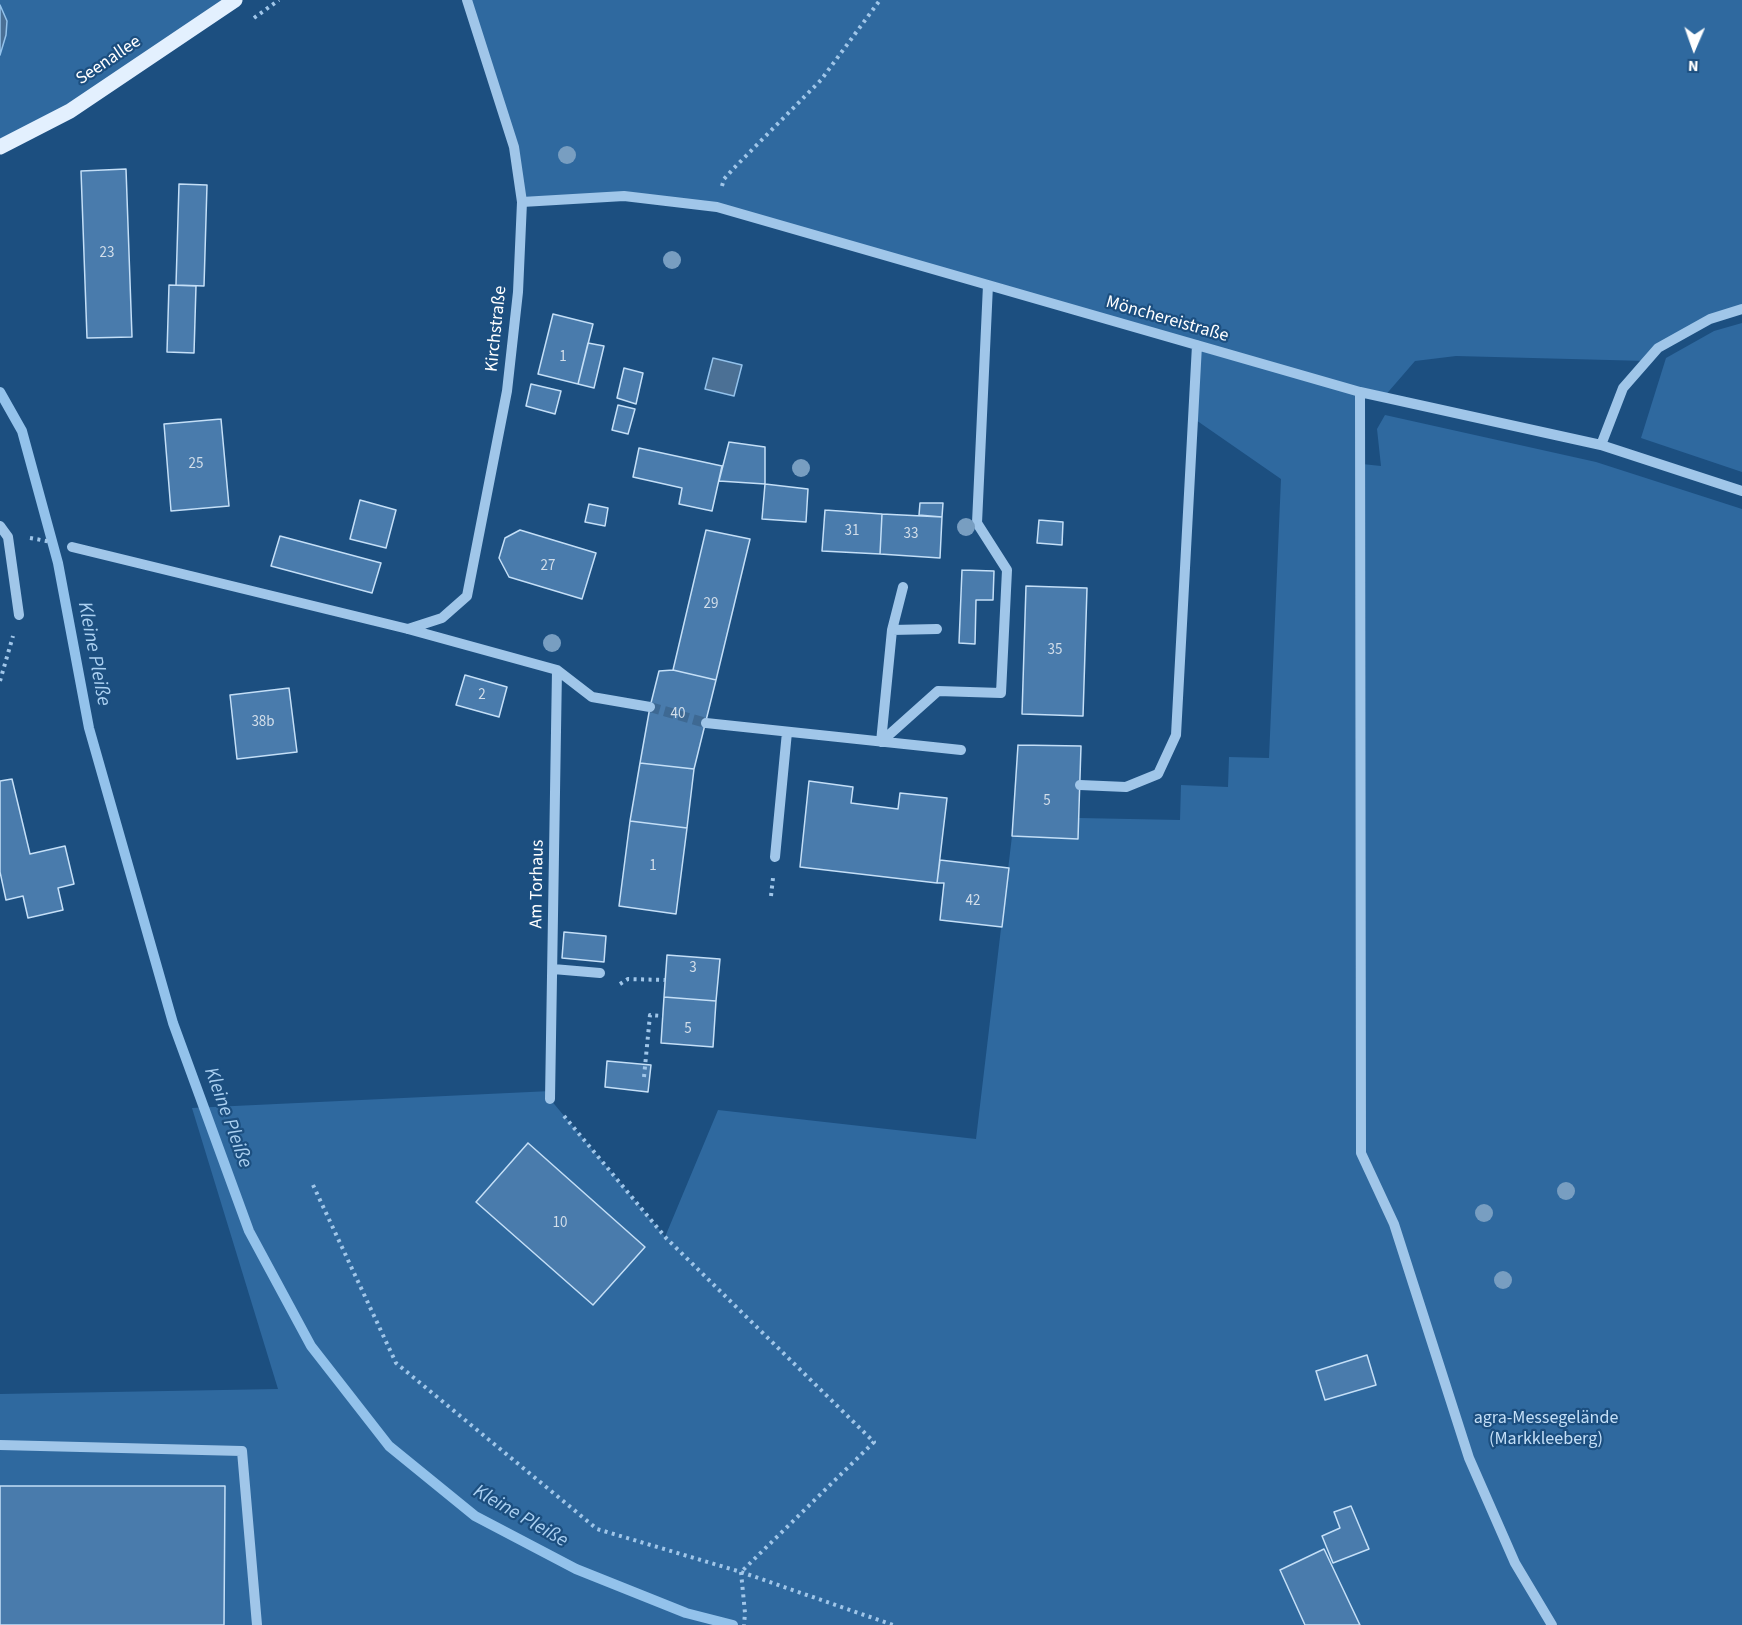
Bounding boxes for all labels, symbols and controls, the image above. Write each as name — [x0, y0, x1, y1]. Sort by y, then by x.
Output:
north arrow — [1664, 18, 1724, 78]
street label: Seenallee — [73, 32, 145, 90]
text: N — [1688, 55, 1699, 77]
house number: 23 — [100, 245, 114, 263]
street label: Kirchstraße — [482, 285, 512, 373]
street label: Mönchereistraße — [1103, 292, 1231, 348]
house number: 1 — [559, 349, 567, 367]
house number: 25 — [189, 456, 203, 474]
house number: 31 — [845, 523, 859, 541]
house number: 33 — [904, 526, 918, 544]
house number: 27 — [541, 558, 555, 576]
house number: 29 — [704, 596, 718, 614]
water label: Kleine Pleiße — [71, 600, 115, 708]
house number: 35 — [1048, 642, 1062, 660]
house number: 2 — [478, 687, 486, 705]
house number: 40 — [671, 706, 685, 724]
house number: 38b — [251, 714, 275, 732]
house number: 5 — [1043, 793, 1051, 811]
street label: Am Torhaus — [526, 839, 550, 929]
house number: 1 — [649, 858, 657, 876]
house number: 42 — [966, 893, 980, 911]
house number: 3 — [689, 960, 697, 978]
house number: 5 — [684, 1021, 692, 1039]
water label: Kleine Pleiße — [198, 1064, 256, 1172]
house number: 10 — [553, 1215, 567, 1233]
park label: agra-Messegelände (Markkleeberg) — [1474, 1408, 1618, 1450]
water label: Kleine Pleiße — [468, 1480, 572, 1554]

